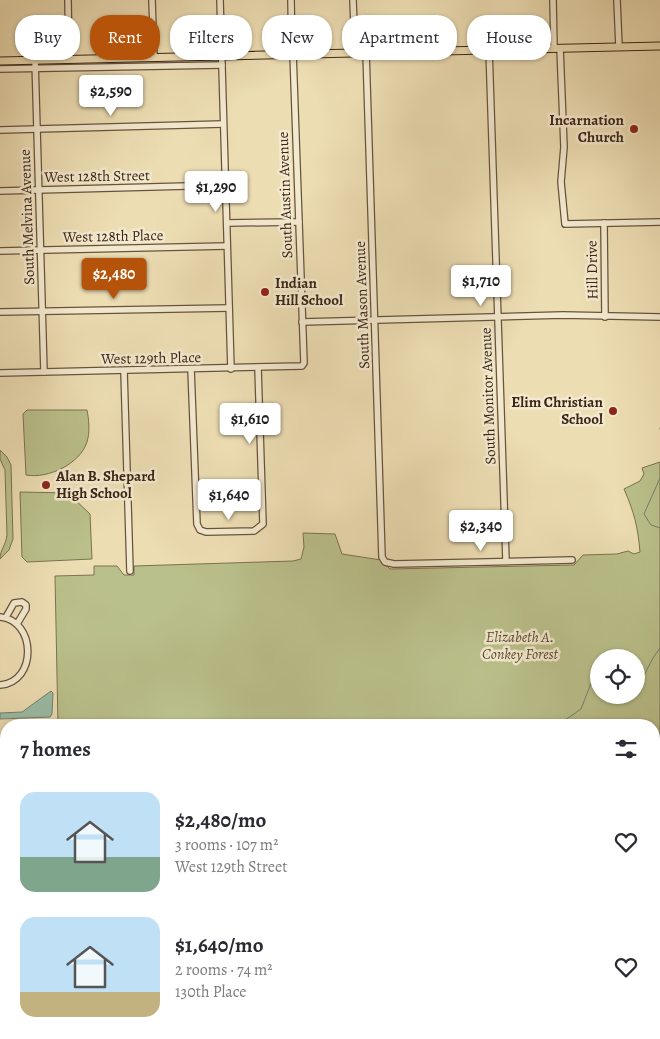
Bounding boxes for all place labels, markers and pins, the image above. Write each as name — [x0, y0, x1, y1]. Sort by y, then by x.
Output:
pin: $2,590 — [70, 74, 152, 117]
place label: Incarnation Church — [549, 110, 625, 147]
marker: Incarnation Church — [628, 123, 640, 135]
pin: $1,290 — [175, 170, 257, 213]
pin: $2,480 — [73, 258, 155, 300]
pin: $1,710 — [440, 264, 522, 307]
place label: Indian Hill School — [275, 273, 343, 310]
marker: Indian Hill School — [259, 286, 271, 298]
place label: Elim Christian School — [511, 392, 604, 429]
pin: $1,610 — [209, 402, 291, 445]
marker: Elim Christian School — [607, 405, 619, 417]
place label: Alan B. Shepard High School — [55, 466, 156, 503]
pin: $1,640 — [188, 478, 270, 521]
marker: Alan B. Shepard High School — [40, 479, 52, 491]
pin: $2,340 — [440, 510, 522, 552]

